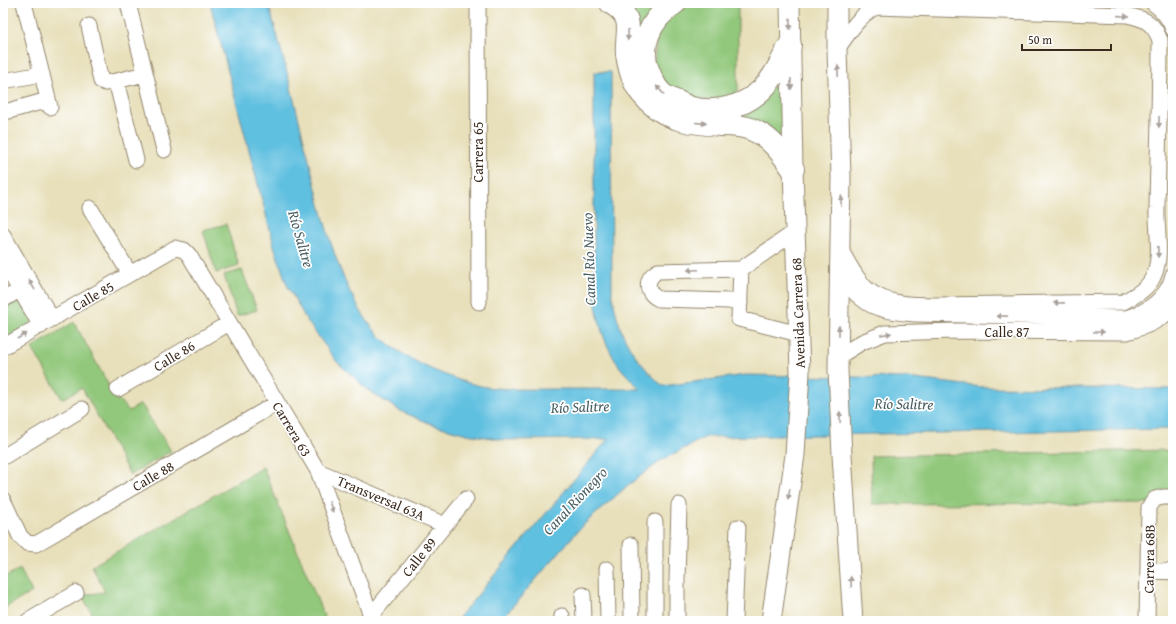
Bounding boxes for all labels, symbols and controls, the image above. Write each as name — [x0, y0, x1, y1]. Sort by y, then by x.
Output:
one-way arrow — [1117, 12, 1129, 19]
one-way arrow — [787, 18, 793, 31]
scale bar — [1022, 26, 1111, 52]
one-way arrow — [625, 29, 632, 41]
text: 50 m — [1028, 31, 1052, 48]
one-way arrow — [835, 64, 841, 77]
one-way arrow — [788, 78, 794, 91]
one-way arrow — [656, 85, 665, 96]
one-way arrow — [1155, 116, 1162, 128]
one-way arrow — [695, 120, 707, 127]
street label: Carrera 65 — [468, 122, 488, 182]
one-way arrow — [837, 195, 844, 207]
water label: Río Salitre — [283, 207, 320, 270]
water label: Canal Río Nuevo — [576, 212, 601, 306]
one-way arrow — [1155, 246, 1161, 259]
street label: Avenida Carrera 68 — [786, 257, 810, 369]
one-way arrow — [686, 267, 699, 273]
street label: Calle 85 — [68, 276, 118, 316]
one-way arrow — [29, 279, 36, 291]
one-way arrow — [1052, 300, 1065, 306]
one-way arrow — [995, 313, 1008, 319]
street label: Calle 87 — [984, 322, 1030, 342]
one-way arrow — [836, 324, 842, 337]
one-way arrow — [1093, 329, 1106, 335]
one-way arrow — [879, 331, 892, 337]
one-way arrow — [16, 333, 28, 340]
street label: Calle 86 — [149, 336, 199, 376]
water label: Río Salitre — [874, 392, 933, 415]
water label: Río Salitre — [549, 395, 610, 418]
street label: Carrera 63 — [268, 398, 316, 460]
one-way arrow — [837, 411, 844, 423]
street label: Calle 88 — [128, 456, 178, 496]
water label: Canal Rionegro — [538, 462, 612, 539]
street label: Transversal 63A — [334, 470, 428, 526]
one-way arrow — [786, 488, 792, 500]
one-way arrow — [329, 502, 335, 514]
street label: Carrera 68B — [1138, 524, 1160, 594]
street label: Calle 89 — [397, 533, 441, 581]
one-way arrow — [848, 576, 855, 588]

